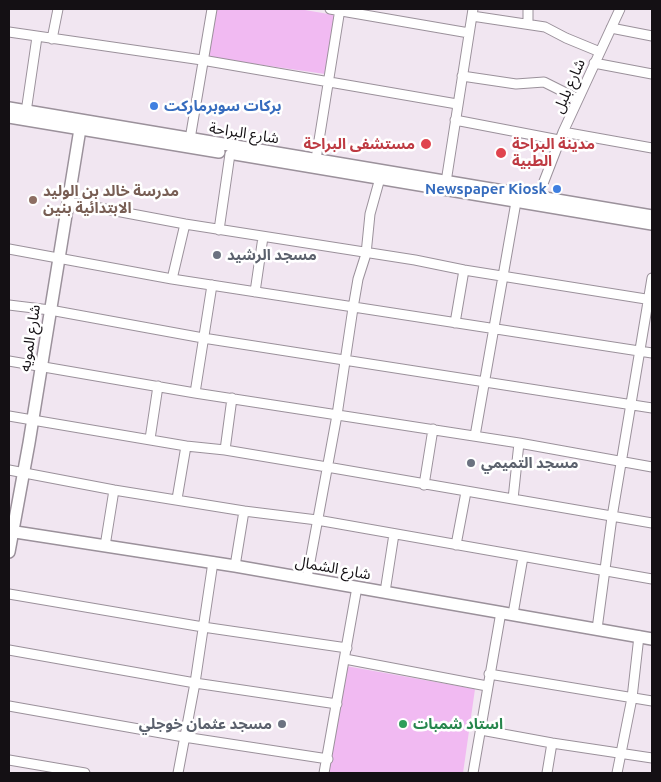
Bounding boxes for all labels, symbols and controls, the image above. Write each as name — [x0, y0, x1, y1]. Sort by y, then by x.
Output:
street label: شارع بلبل — [549, 56, 589, 116]
place label: بركات سوبرماركت — [164, 97, 281, 115]
marker: بركات سوبرماركت — [148, 100, 160, 112]
street label: شارع البراحة — [208, 119, 280, 147]
place label: مستشفى البراحة — [304, 135, 415, 153]
place label: مدينة البراحة الطبية — [512, 135, 595, 170]
marker: مستشفى البراحة — [419, 137, 433, 151]
marker: مدينة البراحة الطبية — [494, 146, 508, 160]
place label: Newspaper Kiosk — [425, 180, 547, 198]
place label: مدرسة خالد بن الوليد الابتدائية بنين — [43, 182, 179, 217]
marker: Newspaper Kiosk — [551, 183, 563, 195]
marker: مدرسة خالد بن الوليد الابتدائية بنين — [27, 194, 39, 206]
place label: مسجد الرشيد — [227, 246, 317, 264]
marker: مسجد الرشيد — [211, 249, 223, 261]
street label: شارع المويه — [16, 303, 44, 373]
place label: مسجد التميمي — [481, 454, 578, 472]
marker: مسجد التميمي — [465, 457, 477, 469]
street label: شارع الشمال — [294, 553, 372, 583]
place label: مسجد عثمان خوجلي — [139, 715, 272, 733]
place label: استاد شمبات — [413, 715, 503, 733]
marker: مسجد عثمان خوجلي — [276, 718, 288, 730]
marker: استاد شمبات — [397, 718, 409, 730]

